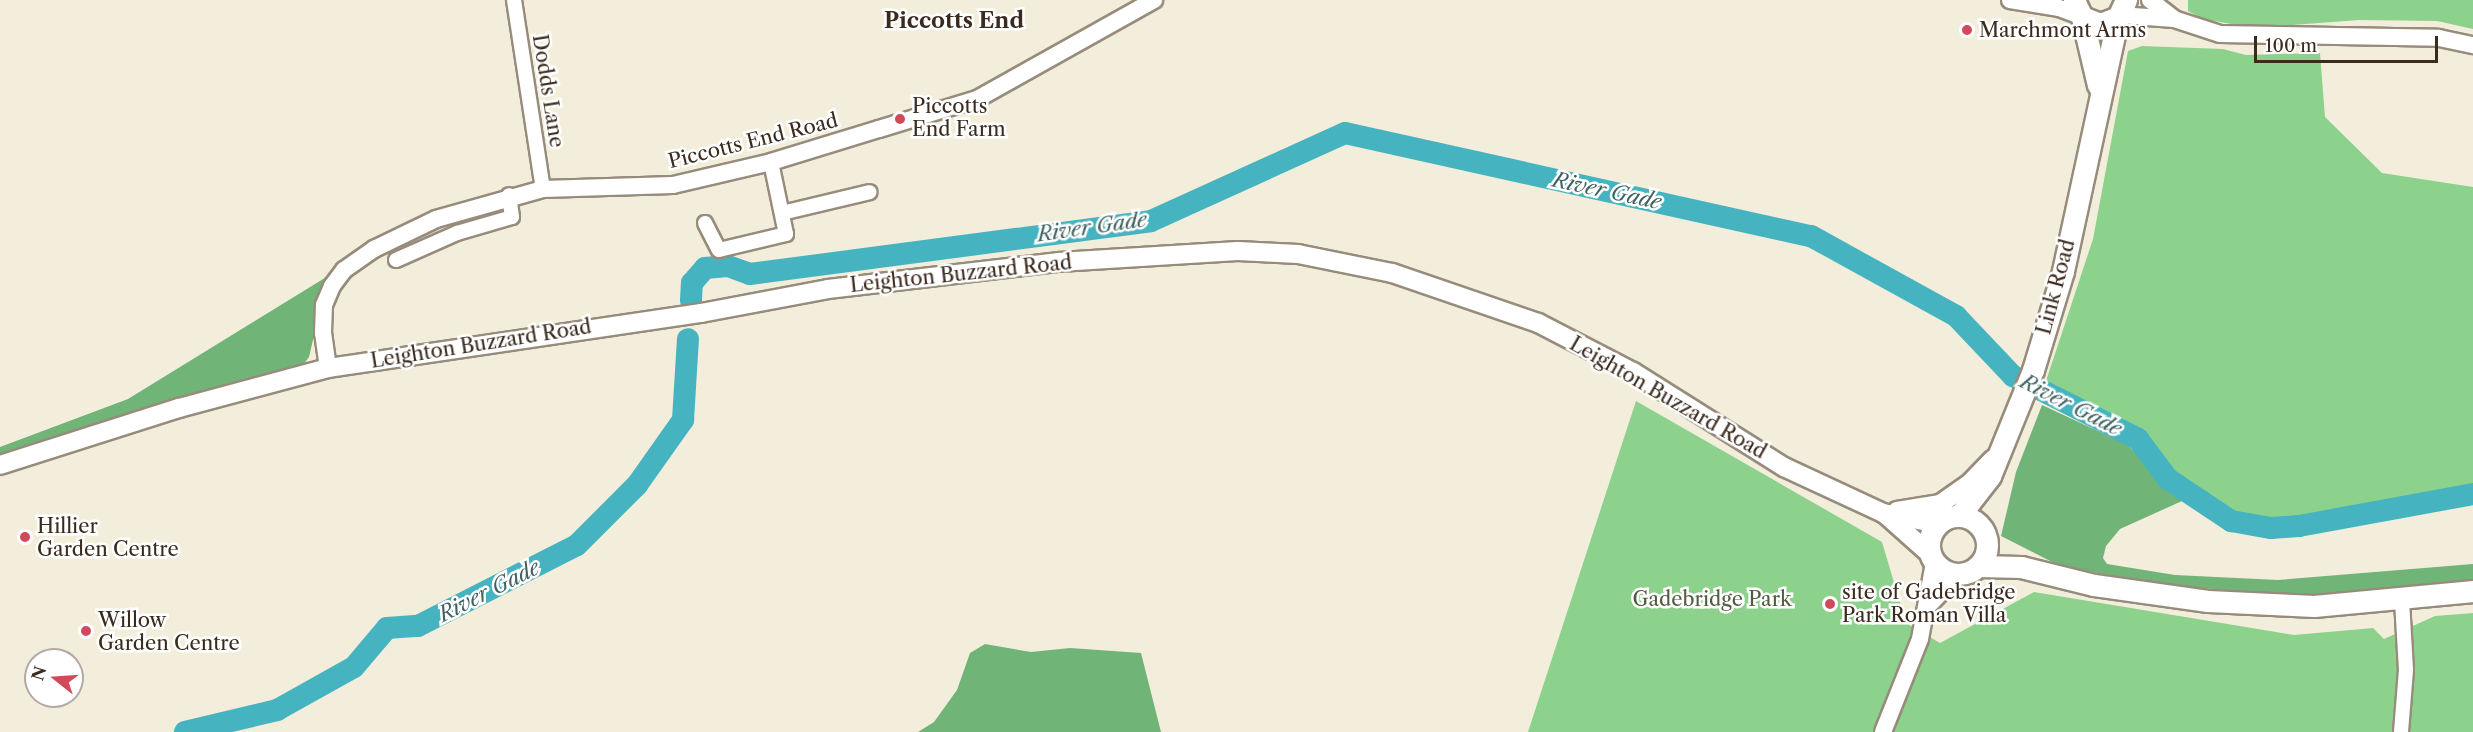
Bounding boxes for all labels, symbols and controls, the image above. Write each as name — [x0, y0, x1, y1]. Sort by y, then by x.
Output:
district label: Piccotts End — [884, 8, 1024, 34]
place label: Marchmont Arms — [1979, 18, 2147, 42]
marker: Marchmont Arms — [1960, 23, 1974, 37]
scale bar — [2257, 24, 2442, 62]
street label: Dodds Lane — [527, 33, 569, 149]
text: 100 m — [2265, 35, 2317, 57]
place label: Piccotts End Farm — [912, 95, 1006, 142]
street label: Piccotts End Road — [666, 108, 840, 174]
marker: Piccotts End Farm — [893, 112, 907, 126]
water label: River Gade — [1550, 167, 1664, 215]
water label: River Gade — [1036, 207, 1148, 247]
street label: Link Road — [2032, 237, 2080, 337]
street label: Leighton Buzzard Road — [849, 250, 1073, 298]
street label: Leighton Buzzard Road — [369, 315, 593, 373]
street label: Leighton Buzzard Road — [1565, 332, 1771, 464]
water label: River Gade — [2016, 369, 2126, 441]
place label: Hillier Garden Centre — [37, 514, 179, 561]
marker: Hillier Garden Centre — [18, 530, 32, 544]
water label: River Gade — [434, 555, 544, 627]
place label: site of Gadebridge Park Roman Villa — [1842, 580, 2016, 627]
park label: Gadebridge Park — [1632, 587, 1792, 611]
marker: site of Gadebridge Park Roman Villa — [1823, 597, 1837, 611]
place label: Willow Garden Centre — [98, 608, 240, 655]
marker: Willow Garden Centre — [79, 624, 93, 638]
north arrow — [24, 648, 84, 708]
text: N — [27, 664, 50, 683]

